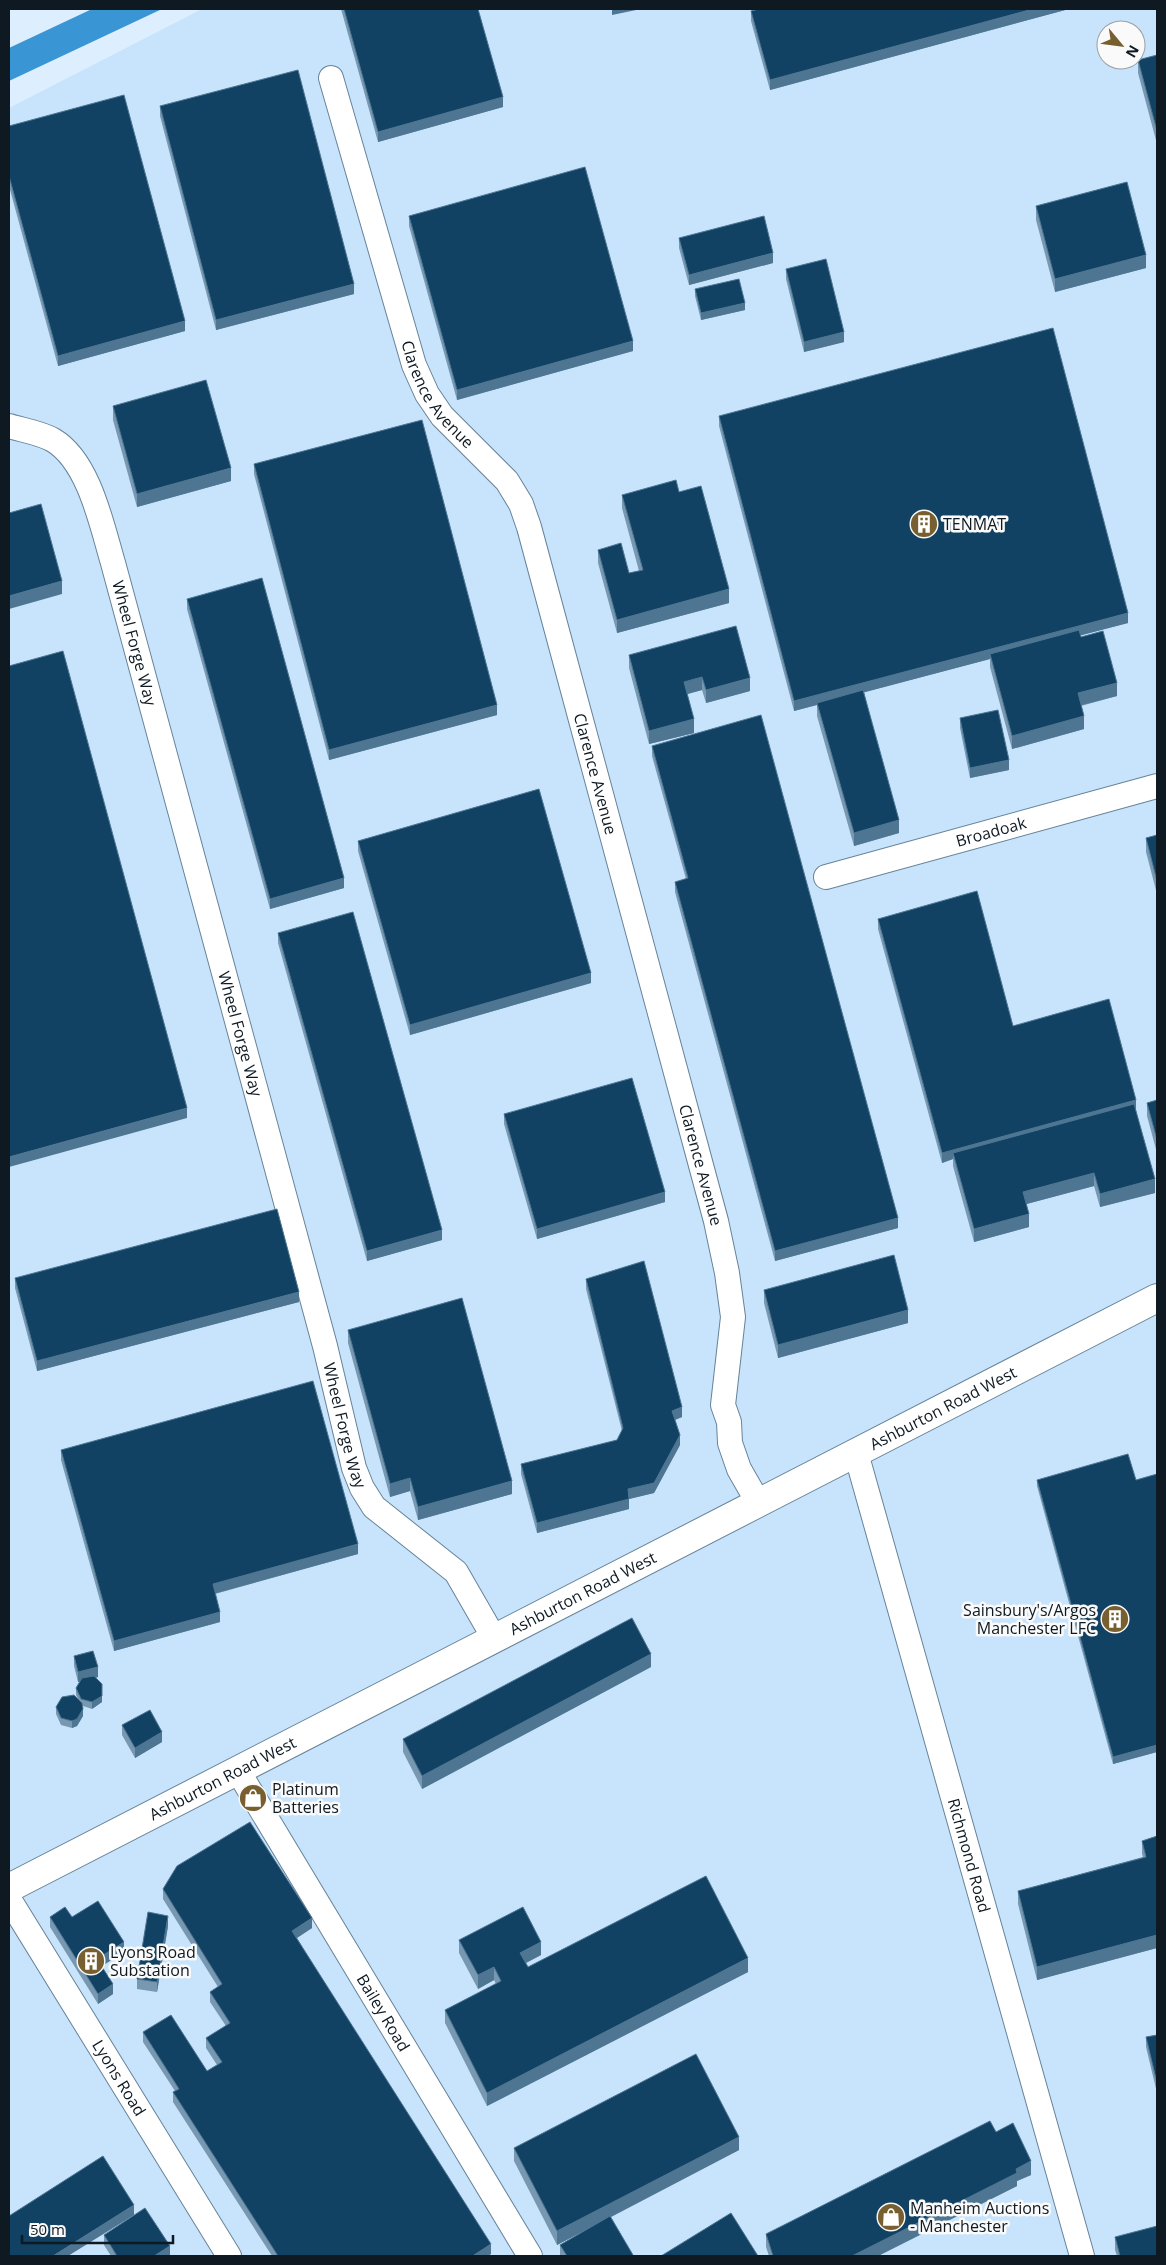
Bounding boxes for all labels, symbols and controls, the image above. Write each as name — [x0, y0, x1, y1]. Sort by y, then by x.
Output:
north arrow — [1096, 20, 1146, 70]
text: N — [1122, 42, 1144, 61]
street label: Clarence Avenue — [396, 338, 479, 453]
building icon: TENMAT — [909, 509, 939, 539]
place label: TENMAT — [943, 513, 1006, 535]
street label: Wheel Forge Way — [107, 578, 162, 709]
street label: Clarence Avenue — [569, 711, 622, 837]
street label: Broadoak — [953, 811, 1029, 852]
street label: Wheel Forge Way — [213, 969, 268, 1100]
street label: Clarence Avenue — [674, 1102, 728, 1228]
street label: Wheel Forge Way — [318, 1360, 372, 1492]
street label: Ashburton Road West — [866, 1361, 1020, 1455]
street label: Ashburton Road West — [505, 1546, 660, 1640]
place label: Sainsbury's/Argos Manchester LFC — [963, 1599, 1096, 1639]
building icon: Sainsbury's/Argos Manchester LFC — [1100, 1604, 1130, 1634]
street label: Ashburton Road West — [145, 1731, 300, 1825]
place label: Platinum Batteries — [272, 1778, 339, 1818]
shop icon: Platinum Batteries — [238, 1783, 268, 1813]
street label: Richmond Road — [943, 1796, 996, 1915]
place label: Lyons Road Substation — [110, 1941, 196, 1981]
building icon: Lyons Road Substation — [76, 1946, 106, 1976]
street label: Bailey Road — [352, 1970, 415, 2055]
street label: Lyons Road — [87, 2035, 151, 2120]
place label: Manheim Auctions - Manchester — [910, 2197, 1049, 2237]
shop icon: Manheim Auctions - Manchester — [876, 2202, 906, 2232]
scale bar — [22, 2212, 174, 2244]
text: 50 m — [30, 2219, 65, 2239]

